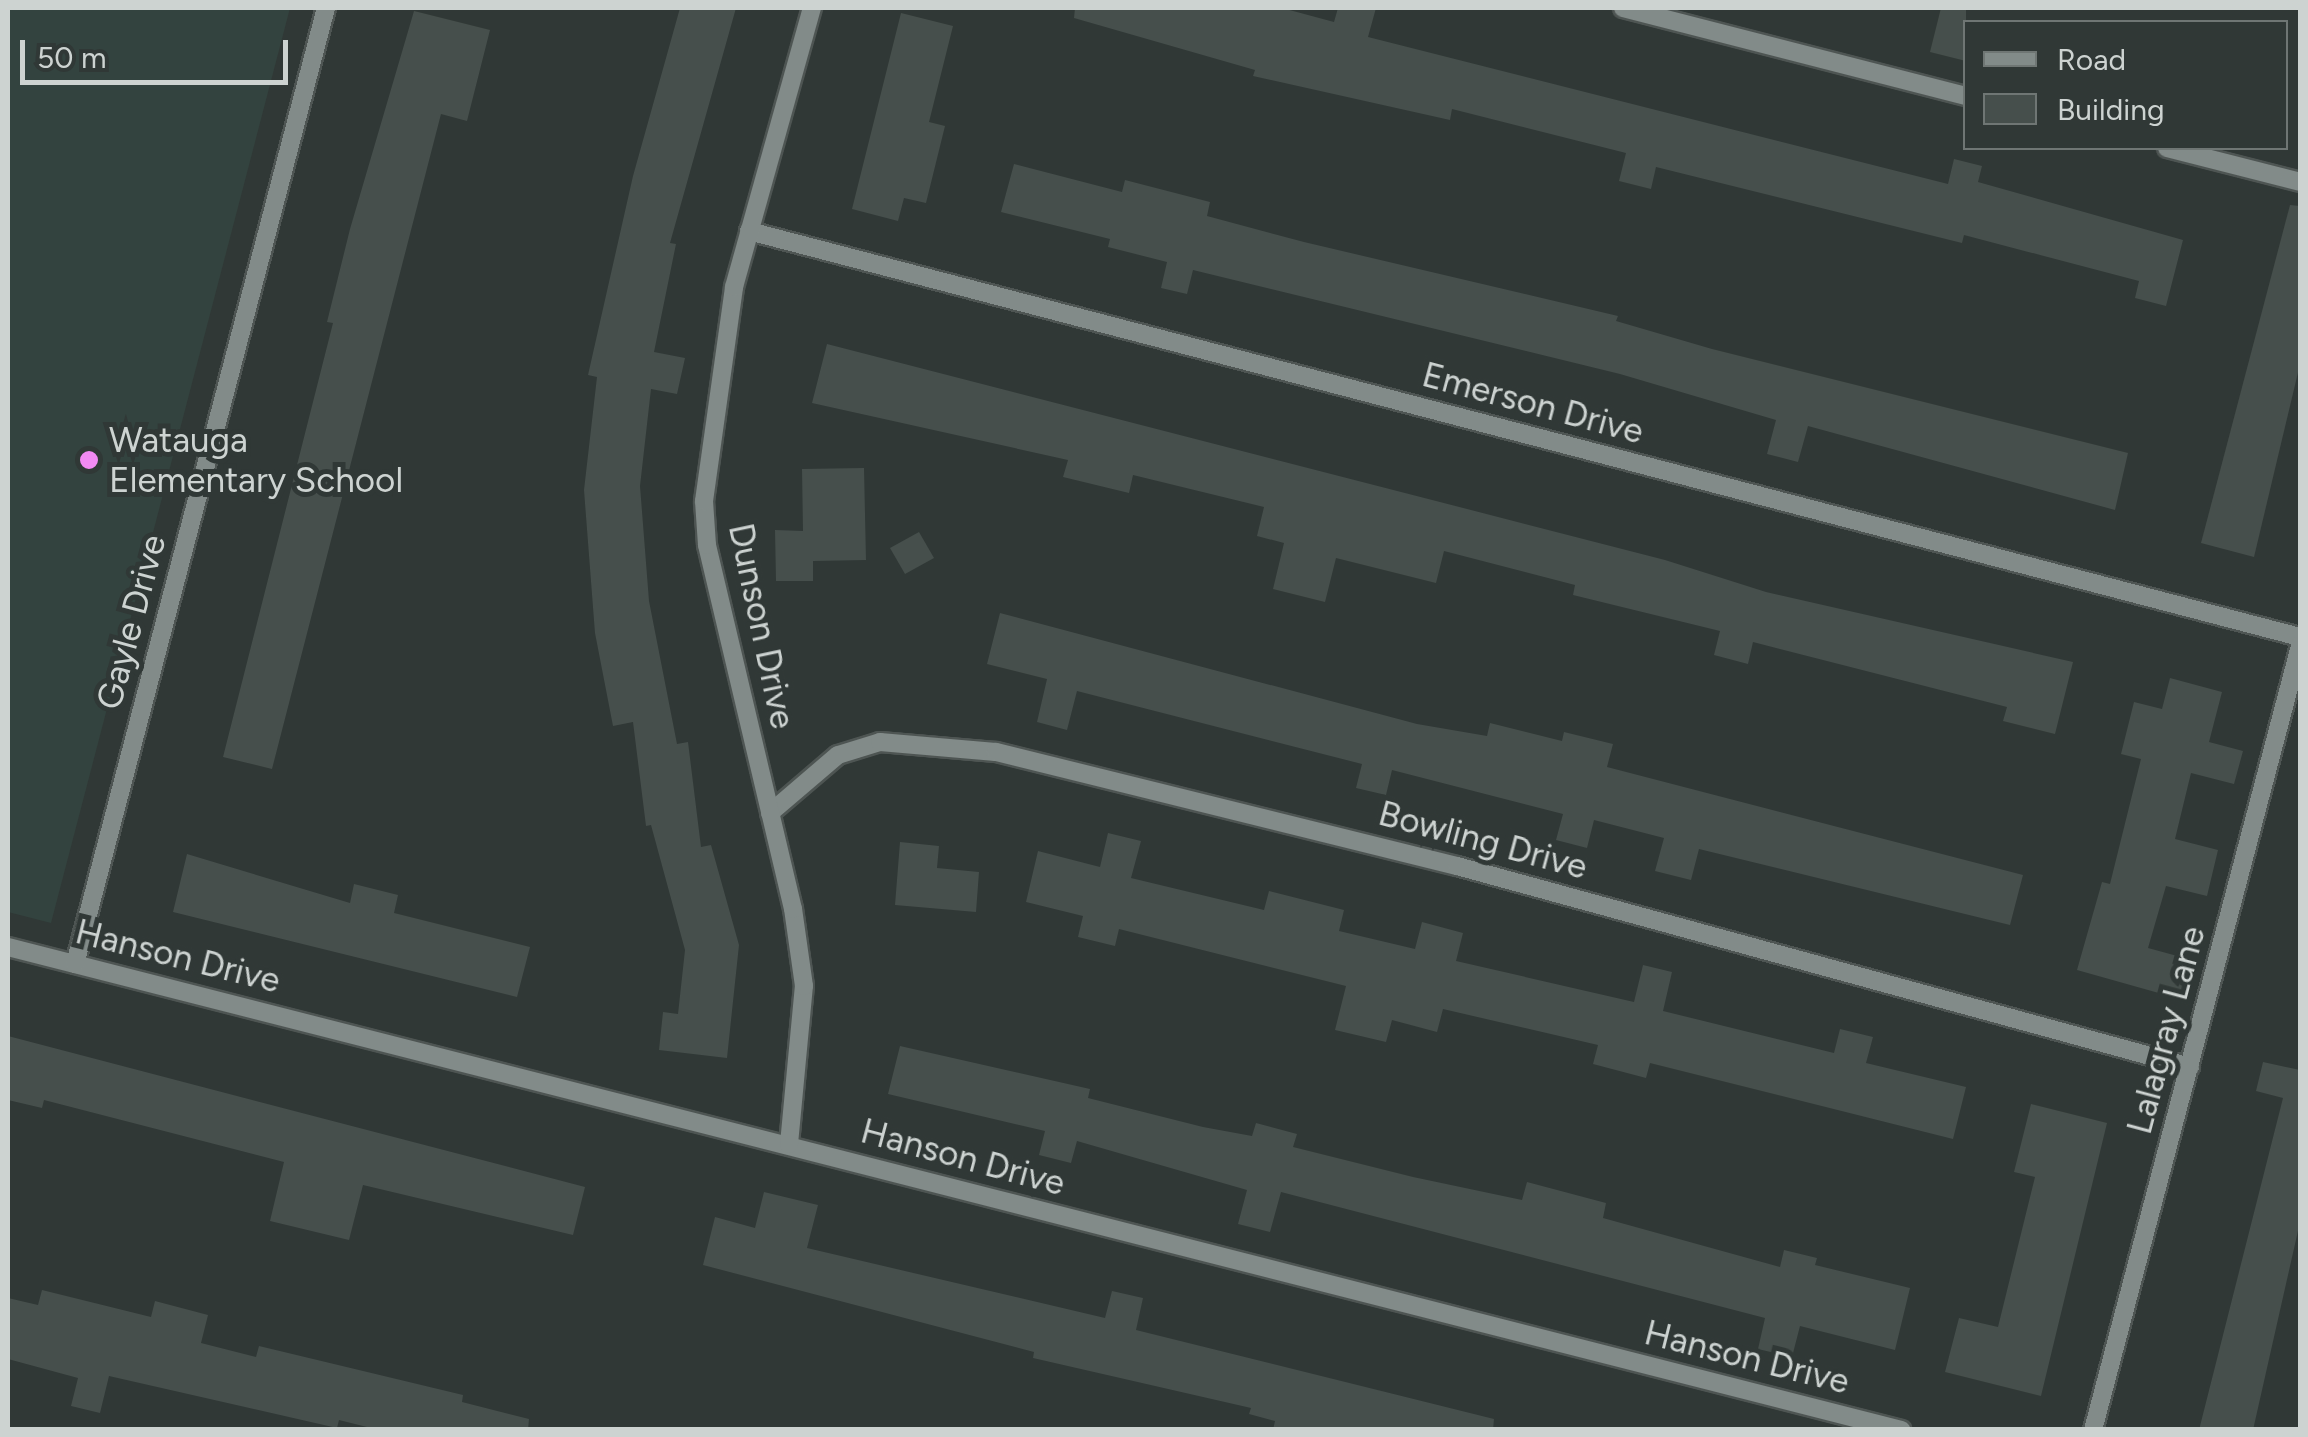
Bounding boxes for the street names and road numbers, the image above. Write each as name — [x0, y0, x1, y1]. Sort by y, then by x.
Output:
street label: Emerson Drive — [1418, 353, 1648, 453]
street label: Dunson Drive — [720, 519, 804, 733]
street label: Gayle Drive — [88, 530, 174, 714]
street label: Bowling Drive — [1374, 792, 1592, 888]
street label: Hanson Drive — [71, 910, 285, 1002]
street label: Lalagray Lane — [2118, 922, 2214, 1138]
street label: Hanson Drive — [856, 1110, 1070, 1204]
street label: Hanson Drive — [1640, 1311, 1854, 1403]

